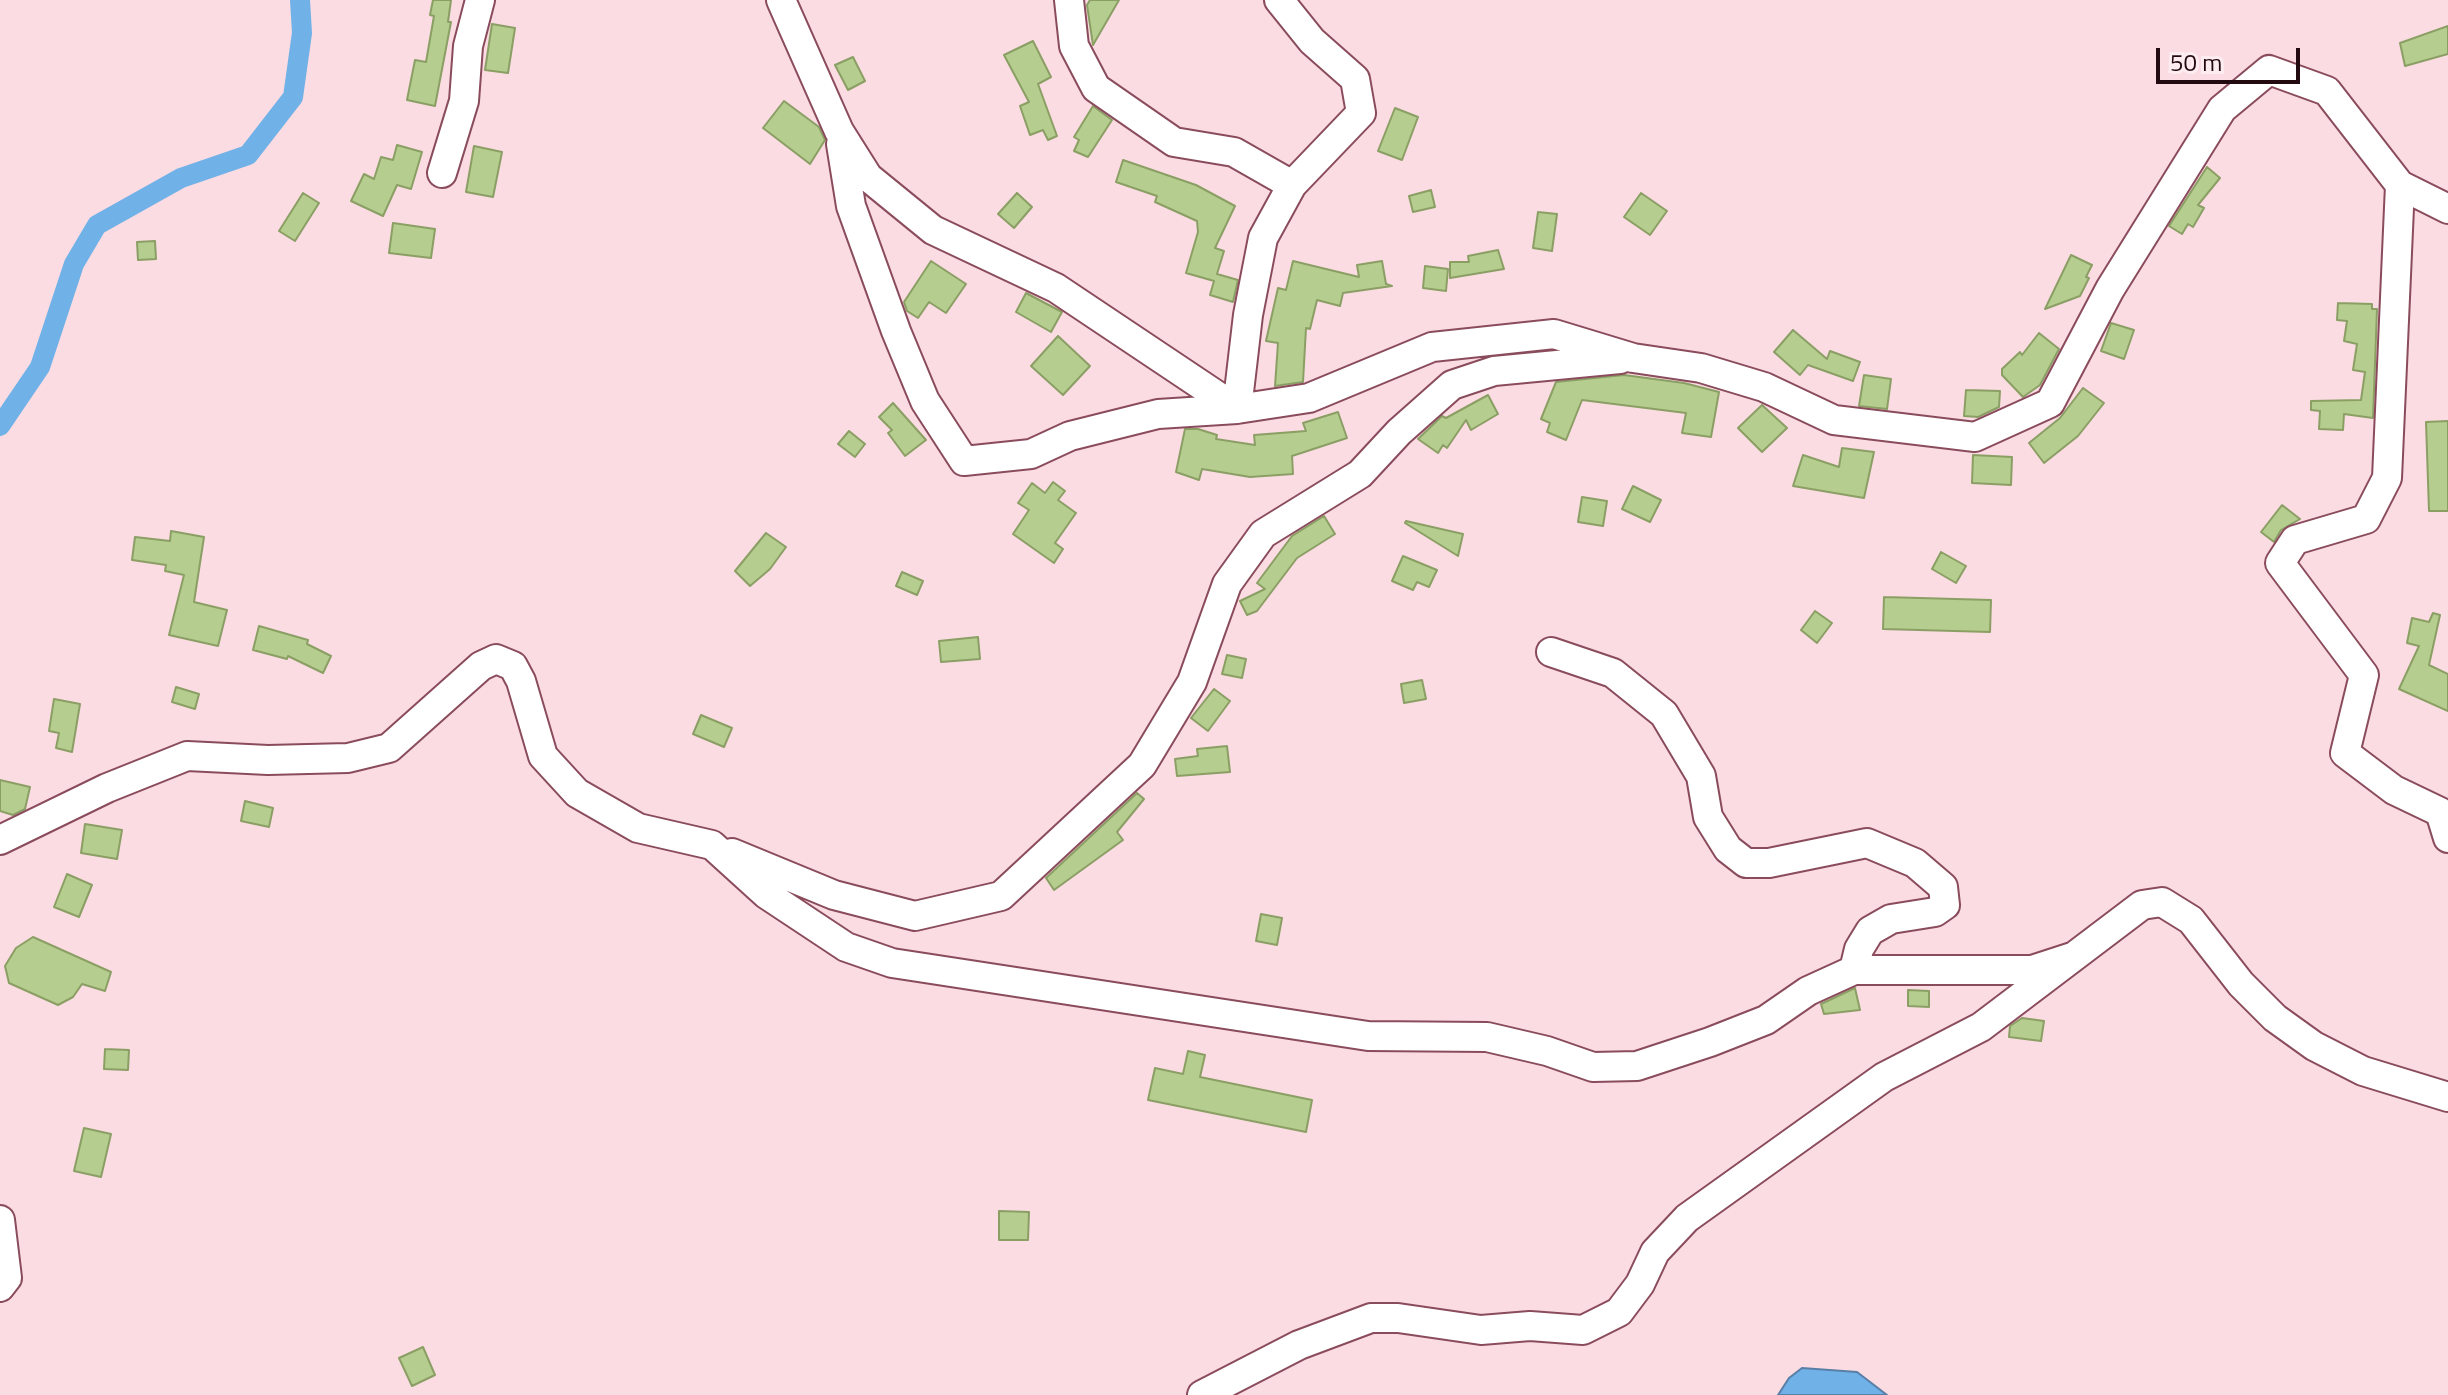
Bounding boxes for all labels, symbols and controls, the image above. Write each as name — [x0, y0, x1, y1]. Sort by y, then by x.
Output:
scale bar — [2160, 32, 2304, 82]
text: 50 m — [2170, 44, 2222, 80]

